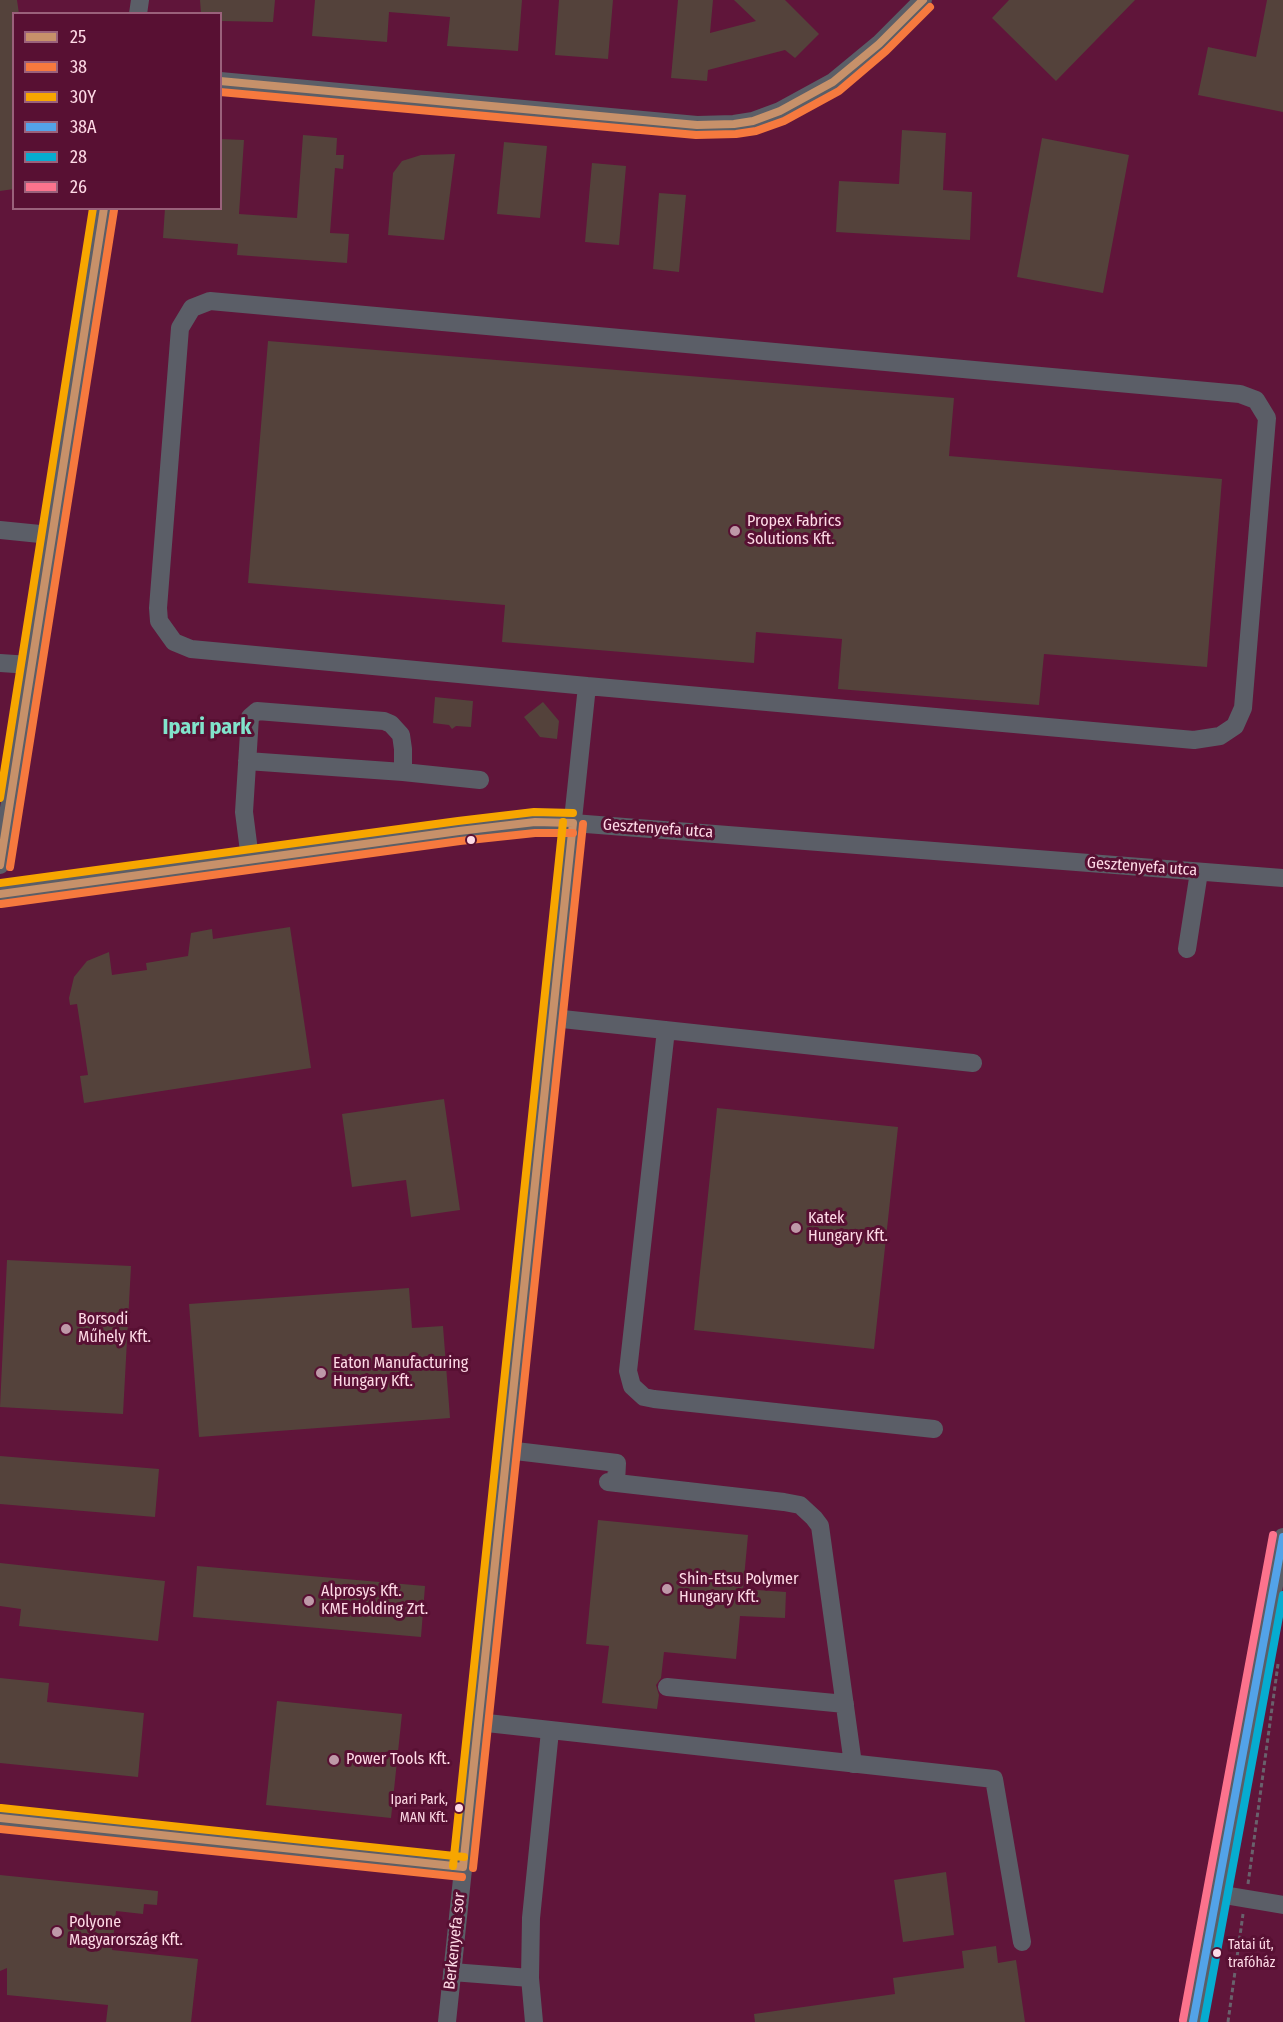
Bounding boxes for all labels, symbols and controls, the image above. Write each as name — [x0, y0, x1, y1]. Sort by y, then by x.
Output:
legend — [12, 12, 222, 210]
text: 25 — [70, 26, 86, 48]
text: 38 — [70, 56, 87, 78]
text: 30Y — [70, 86, 96, 108]
text: 38A — [70, 116, 97, 138]
text: 28 — [70, 146, 87, 168]
text: 26 — [70, 176, 87, 198]
place label: Propex Fabrics Solutions Kft. — [747, 512, 841, 550]
marker: Propex Fabrics Solutions Kft. — [728, 524, 742, 538]
district label: Ipari park — [163, 715, 251, 741]
street label: Gesztenyefa utca — [602, 816, 714, 842]
unlabelled marker — [465, 834, 477, 846]
street label: Gesztenyefa utca — [1086, 854, 1198, 880]
place label: Katek Hungary Kft. — [808, 1209, 888, 1247]
marker: Katek Hungary Kft. — [789, 1221, 803, 1235]
place label: Borsodi Műhely Kft. — [78, 1310, 151, 1348]
marker: Borsodi Műhely Kft. — [59, 1322, 73, 1336]
place label: Eaton Manufacturing Hungary Kft. — [333, 1354, 468, 1392]
marker: Eaton Manufacturing Hungary Kft. — [314, 1366, 328, 1380]
place label: Shin-Etsu Polymer Hungary Kft. — [679, 1570, 799, 1608]
place label: Alprosys Kft. KME Holding Zrt. — [321, 1582, 428, 1620]
marker: Shin-Etsu Polymer Hungary Kft. — [660, 1582, 674, 1596]
marker: Alprosys Kft. KME Holding Zrt. — [302, 1594, 316, 1608]
place label: Power Tools Kft. — [346, 1750, 450, 1770]
marker: Power Tools Kft. — [327, 1753, 341, 1767]
place label: Ipari Park, MAN Kft. — [391, 1792, 448, 1824]
marker: Ipari Park, MAN Kft. — [453, 1802, 465, 1814]
street label: Berkenyefa sor — [440, 1891, 470, 1991]
place label: Polyone Magyarország Kft. — [69, 1913, 183, 1951]
marker: Polyone Magyarország Kft. — [50, 1925, 64, 1939]
place label: Tatai út, trafóház — [1228, 1937, 1275, 1970]
marker: Tatai út, trafóház — [1211, 1947, 1223, 1959]

